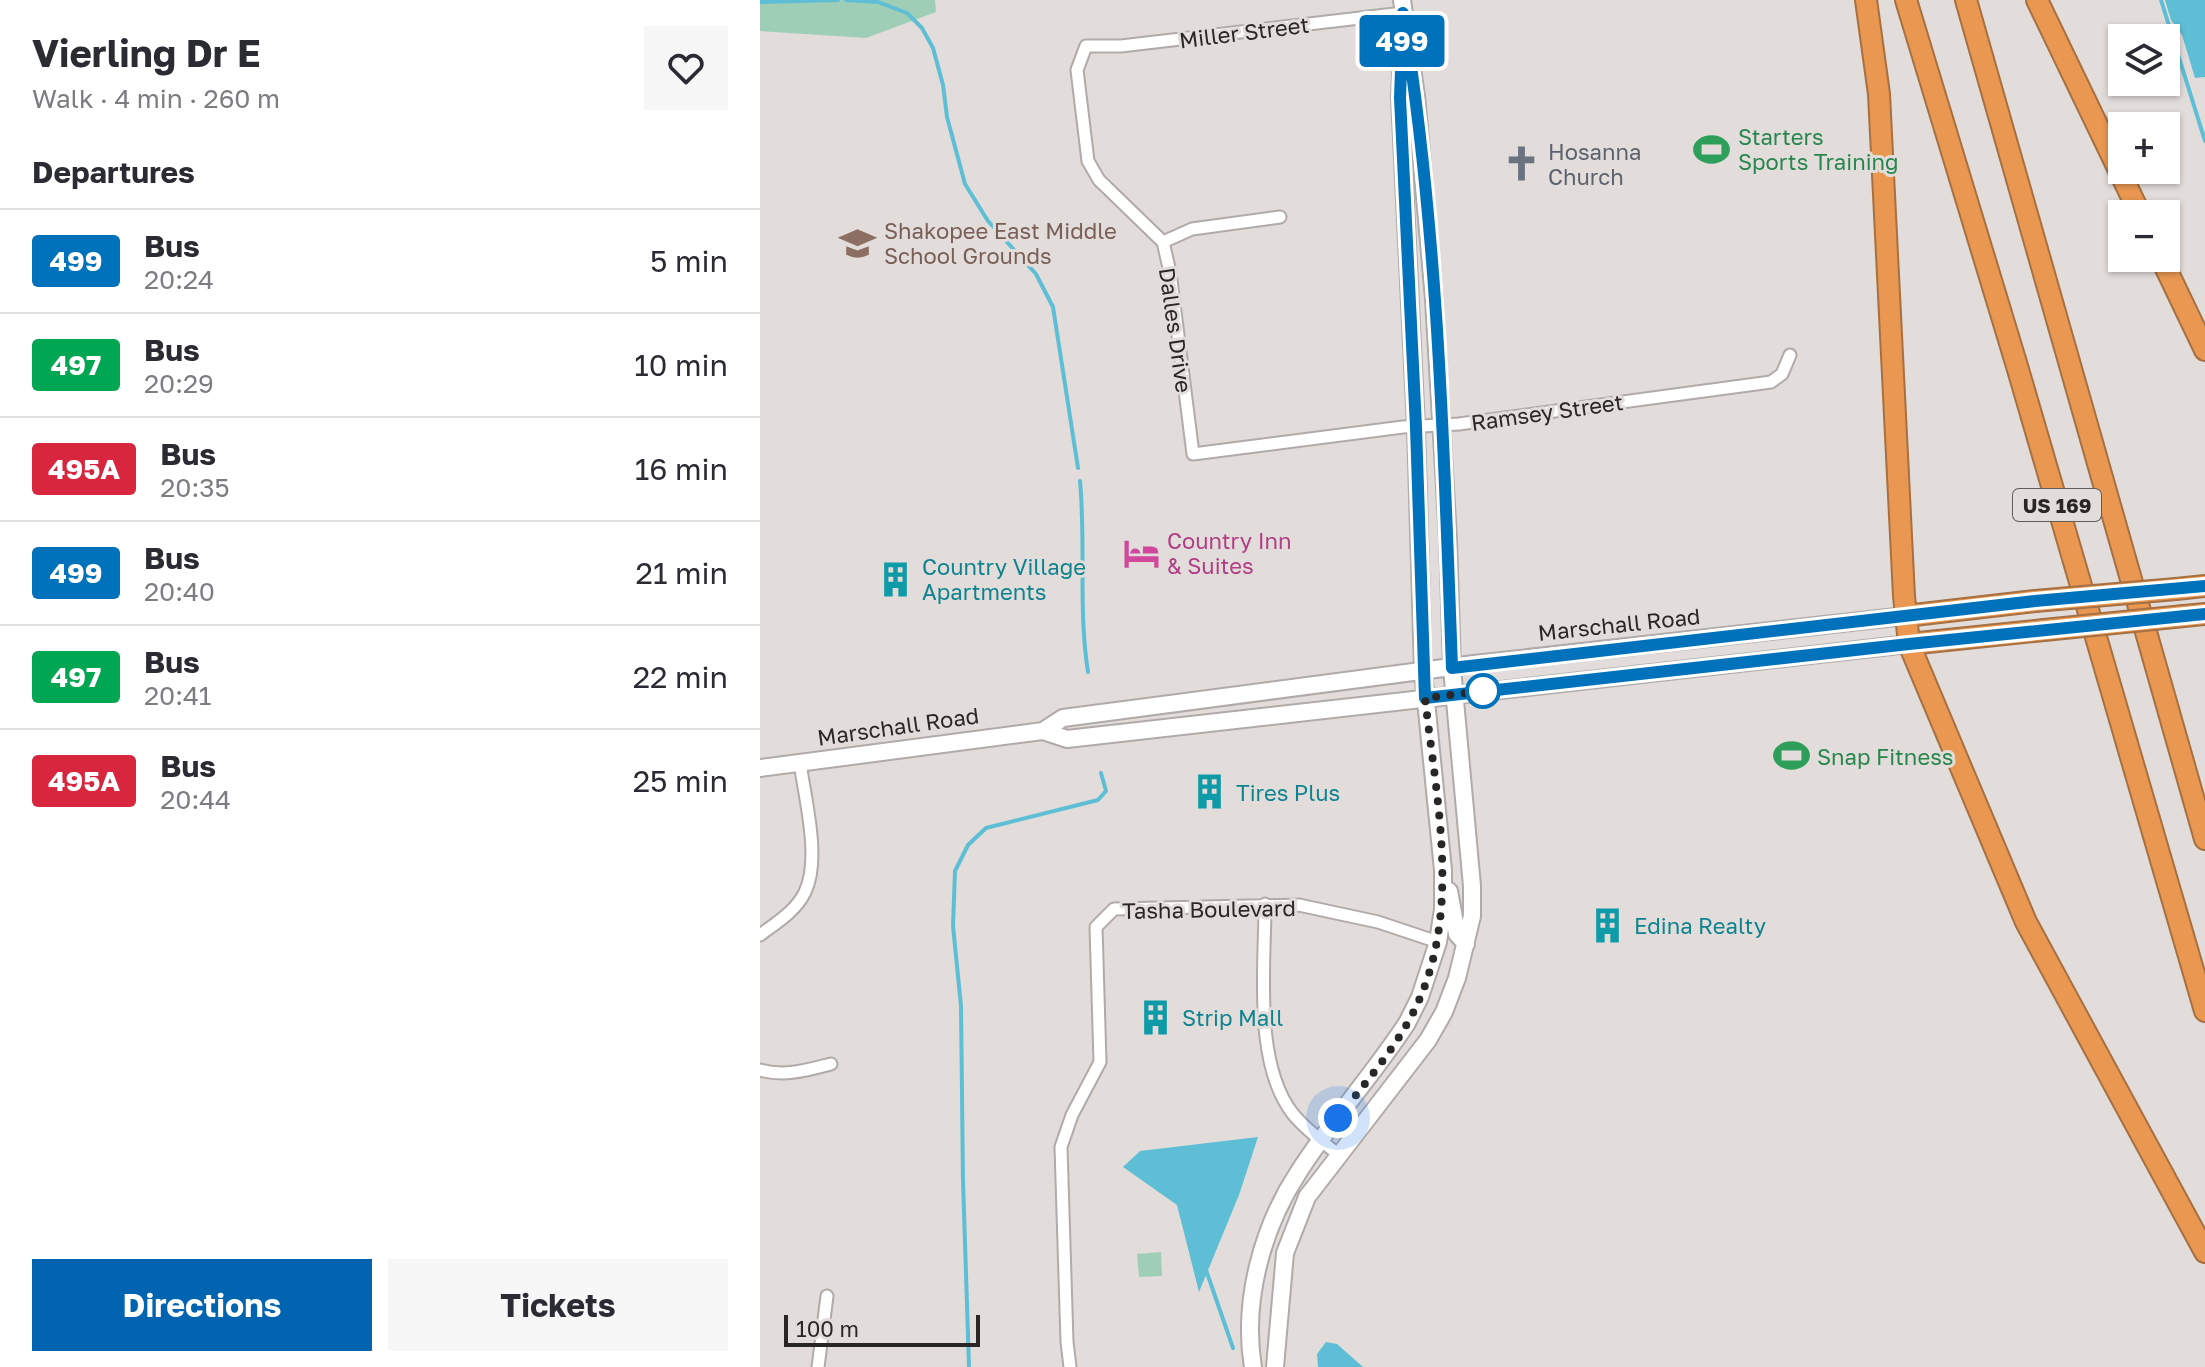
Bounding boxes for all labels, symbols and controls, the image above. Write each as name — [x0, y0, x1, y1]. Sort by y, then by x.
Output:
street label: Miller Street — [1178, 11, 1310, 53]
line badge: 499 — [1356, 15, 1448, 67]
text: 499 — [1375, 24, 1429, 57]
map controls — [2108, 24, 2180, 272]
button: layers — [2108, 24, 2180, 96]
button: heart — [644, 26, 728, 110]
text: Vierling Dr E — [32, 30, 261, 75]
text: Walk · 4 min · 260 m — [32, 83, 280, 114]
button: + — [2108, 112, 2180, 184]
place label: Starters Sports Training — [1738, 123, 1899, 175]
sports icon: Starters Sports Training — [1693, 130, 1731, 168]
place label: Hosanna Church — [1548, 138, 1642, 190]
church icon: Hosanna Church — [1503, 145, 1541, 183]
text: Departures — [32, 154, 195, 190]
button: − — [2108, 200, 2180, 272]
place label: Shakopee East Middle School Grounds — [884, 217, 1117, 269]
school or university icon: Shakopee East Middle School Grounds — [839, 224, 877, 262]
text: Bus — [144, 228, 200, 264]
text: 5 min — [650, 243, 728, 279]
text: 499 — [49, 244, 103, 277]
text: 20:24 — [144, 264, 214, 295]
street label: Dalles Drive — [1154, 266, 1198, 394]
text: Bus — [144, 332, 200, 368]
text: 10 min — [634, 347, 728, 383]
text: 497 — [51, 348, 101, 381]
text: 20:29 — [144, 368, 214, 399]
street label: Ramsey Street — [1469, 388, 1625, 436]
text: Bus — [160, 436, 216, 472]
text: 16 min — [635, 451, 728, 487]
text: 495A — [48, 452, 120, 485]
text: 20:35 — [160, 472, 230, 503]
road number: US 169 — [2013, 489, 2101, 521]
place label: Country Inn & Suites — [1167, 527, 1292, 579]
hotel icon: Country Inn & Suites — [1122, 534, 1160, 572]
text: Bus — [144, 540, 200, 576]
place label: Country Village Apartments — [922, 553, 1086, 605]
text: 21 min — [636, 555, 728, 591]
text: 499 — [49, 556, 103, 589]
building icon: Country Village Apartments — [877, 560, 915, 598]
text: 20:40 — [144, 576, 215, 607]
street label: Marschall Road — [1537, 602, 1701, 646]
text: Bus — [144, 644, 200, 680]
text: 22 min — [633, 659, 728, 695]
text: 497 — [51, 660, 101, 693]
unlabelled marker — [1466, 674, 1500, 708]
text: 20:41 — [144, 680, 211, 711]
street label: Marschall Road — [815, 701, 981, 751]
sports icon: Snap Fitness — [1772, 737, 1810, 775]
place label: Snap Fitness — [1817, 743, 1953, 770]
text: Bus — [160, 748, 216, 784]
text: 25 min — [633, 763, 728, 799]
text: 495A — [48, 764, 120, 797]
building icon: Tires Plus — [1191, 773, 1229, 811]
place label: Tires Plus — [1236, 779, 1340, 806]
text: 20:44 — [160, 784, 231, 815]
street label: Tasha Boulevard — [1122, 894, 1296, 924]
building icon: Edina Realty — [1589, 906, 1627, 944]
place label: Edina Realty — [1634, 912, 1766, 939]
building icon: Strip Mall — [1137, 998, 1175, 1036]
place label: Strip Mall — [1182, 1004, 1283, 1031]
your location — [1318, 1098, 1358, 1138]
button: Directions — [32, 1259, 372, 1351]
button: Tickets — [388, 1259, 728, 1351]
scale bar — [784, 1311, 980, 1347]
text: 100 m — [796, 1315, 859, 1342]

